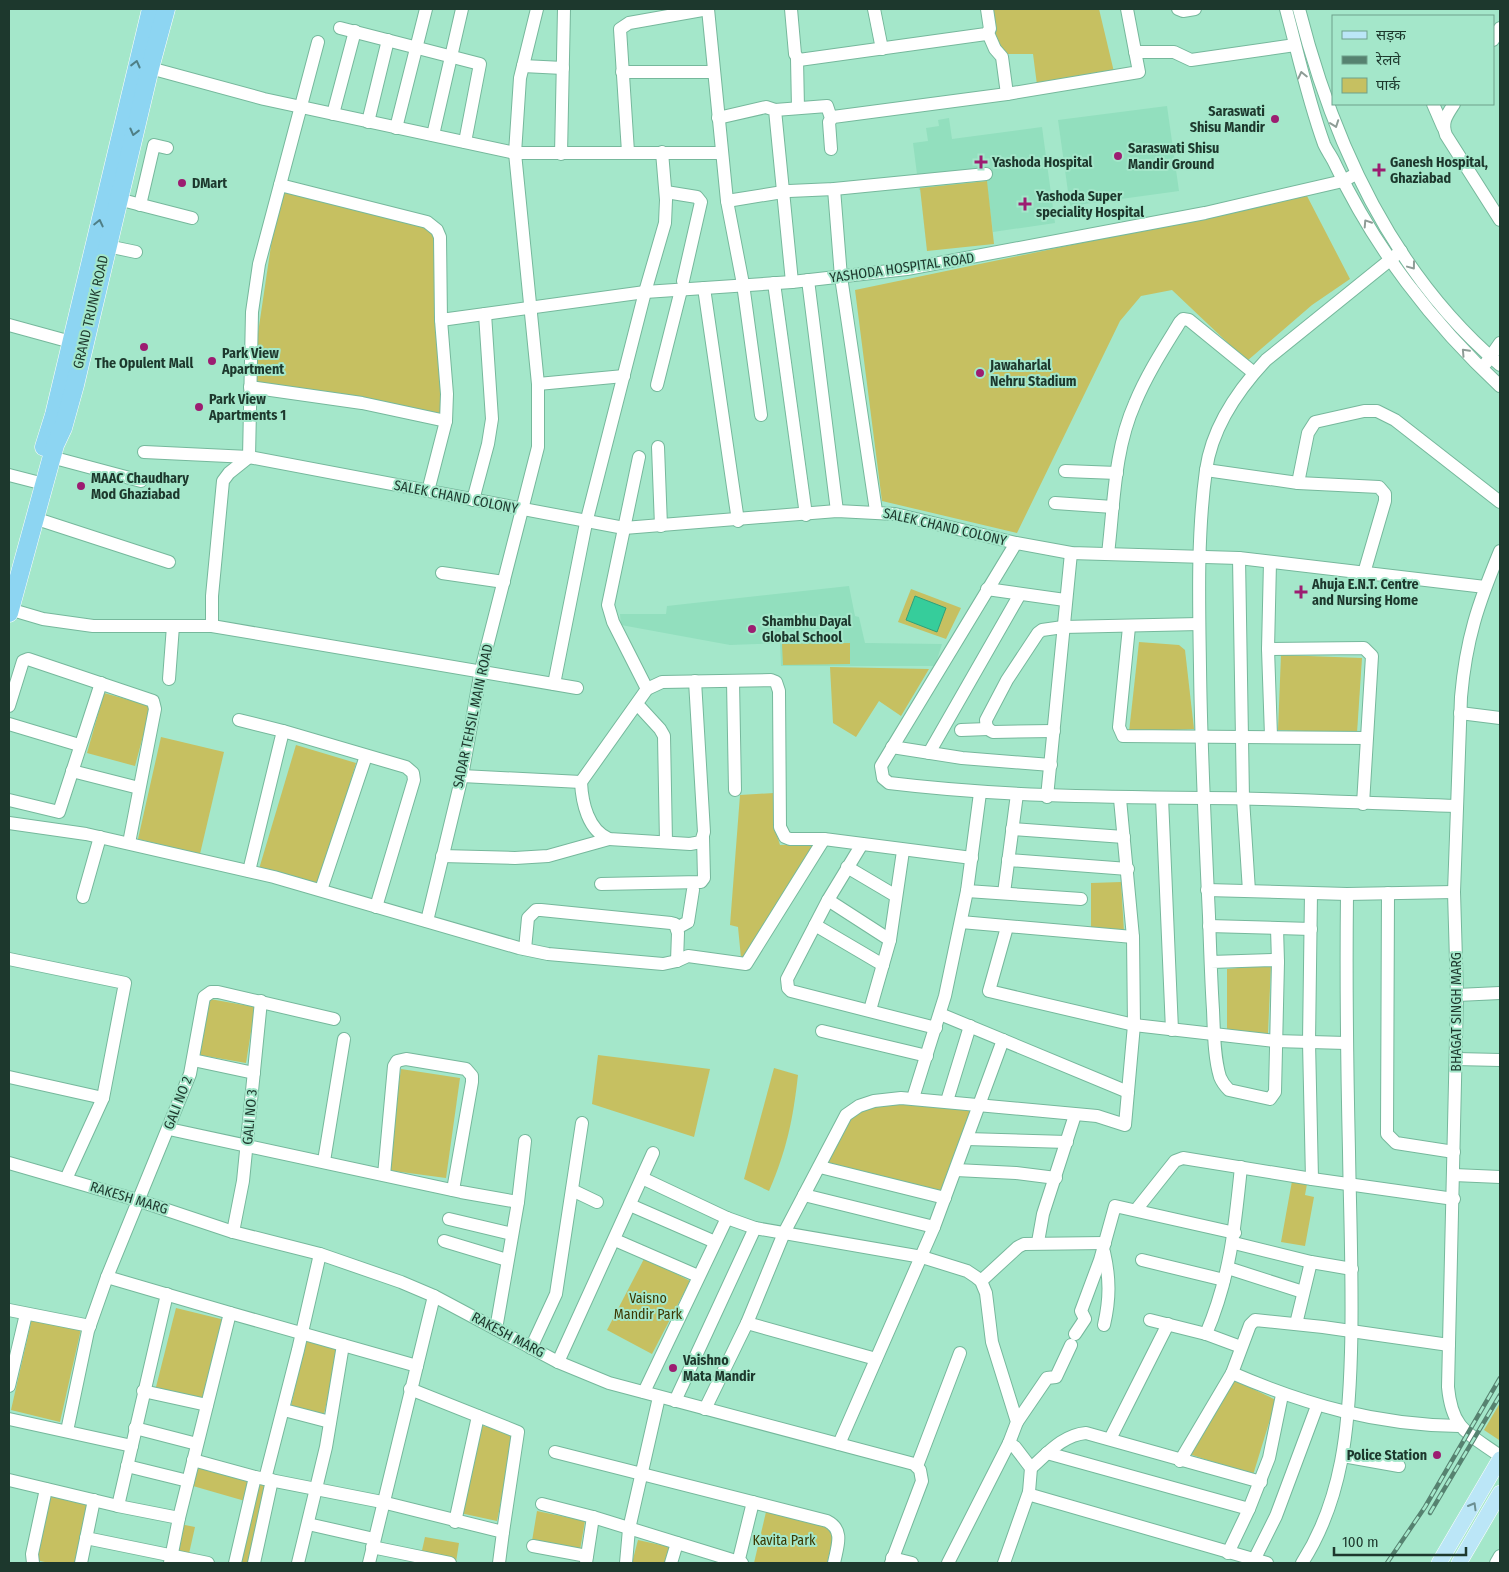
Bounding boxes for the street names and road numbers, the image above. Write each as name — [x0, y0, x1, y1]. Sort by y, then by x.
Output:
street label: YASHODA HOSPITAL ROAD — [829, 249, 975, 287]
street label: GRAND TRUNK ROAD — [70, 254, 112, 370]
street label: SALEK CHAND COLONY — [393, 477, 520, 517]
street label: SALEK CHAND COLONY — [882, 505, 1008, 549]
street label: SADAR TEHSIL MAIN ROAD — [449, 643, 497, 789]
street label: BHAGAT SINGH MARG — [1448, 952, 1465, 1072]
street label: GALI NO 2 — [160, 1074, 196, 1132]
street label: GALI NO 3 — [239, 1089, 261, 1145]
street label: RAKESH MARG — [88, 1178, 170, 1218]
street label: RAKESH MARG — [469, 1309, 547, 1361]

